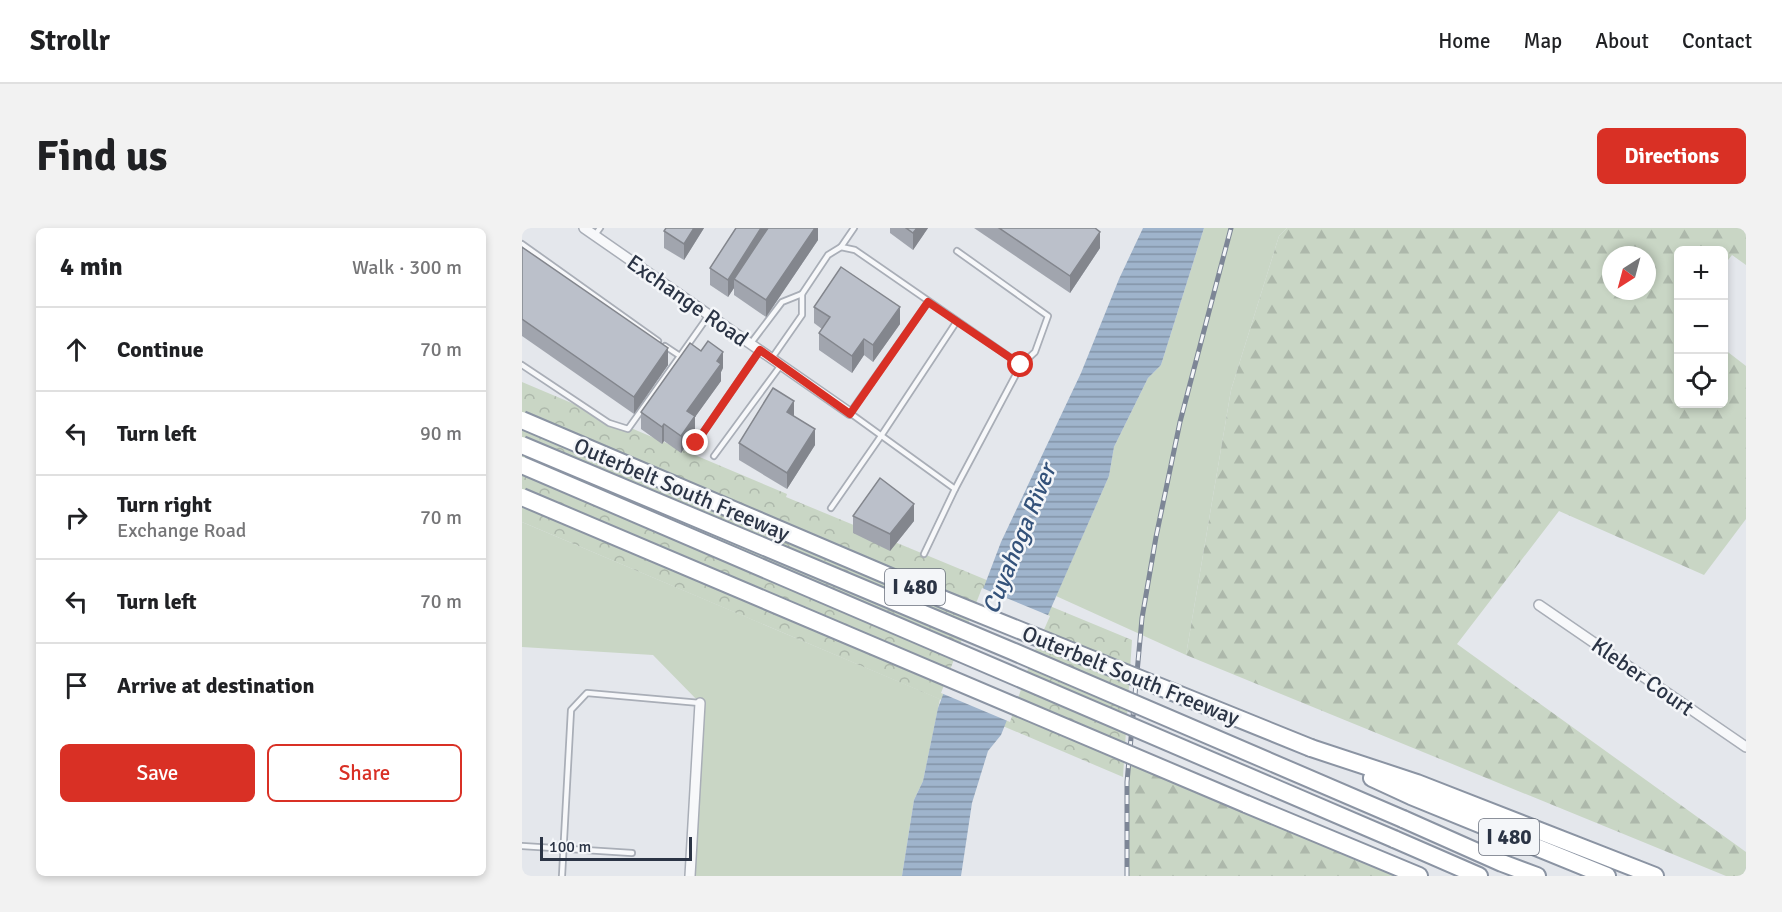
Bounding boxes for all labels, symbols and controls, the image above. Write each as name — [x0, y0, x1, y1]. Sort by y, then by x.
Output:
text: Strollr — [30, 24, 110, 58]
text: Home — [1438, 28, 1491, 54]
text: Map — [1524, 28, 1562, 54]
text: About — [1595, 28, 1649, 54]
text: Contact — [1682, 28, 1752, 54]
button: Directions — [1597, 128, 1746, 184]
text: Find us — [36, 131, 167, 182]
north arrow — [1602, 246, 1656, 300]
map controls — [1674, 246, 1728, 408]
button: + — [1674, 246, 1728, 300]
street label: Exchange Road — [622, 249, 754, 352]
text: 4 min — [60, 251, 123, 283]
text: Walk · 300 m — [352, 255, 462, 280]
button: − — [1674, 300, 1728, 354]
icon: ahead — [60, 333, 93, 366]
text: Continue — [117, 336, 204, 363]
text: 70 m — [420, 337, 462, 362]
route start — [1007, 351, 1033, 377]
button: locate — [1674, 354, 1728, 408]
icon: left — [60, 417, 93, 450]
text: Turn left — [117, 420, 197, 447]
text: 90 m — [420, 421, 462, 446]
route end — [682, 429, 708, 455]
street label: Outerbelt South Freeway — [570, 432, 794, 547]
water label: Cuyahoga River — [975, 457, 1064, 618]
text: Turn right — [117, 491, 212, 518]
icon: right — [60, 501, 93, 534]
text: 70 m — [420, 505, 462, 530]
text: Exchange Road — [117, 518, 246, 543]
road number: I 480 — [885, 569, 945, 605]
icon: left — [60, 585, 93, 618]
text: Turn left — [117, 588, 197, 615]
text: 70 m — [420, 589, 462, 614]
street label: Outerbelt South Freeway — [1018, 620, 1244, 732]
street label: Kleber Court — [1586, 631, 1699, 722]
icon: arrive — [60, 669, 93, 702]
text: Arrive at destination — [117, 672, 314, 699]
button: Save — [60, 744, 255, 802]
button: Share — [267, 744, 462, 802]
road number: I 480 — [1479, 819, 1539, 855]
scale bar — [540, 834, 692, 862]
text: 100 m — [549, 837, 591, 857]

